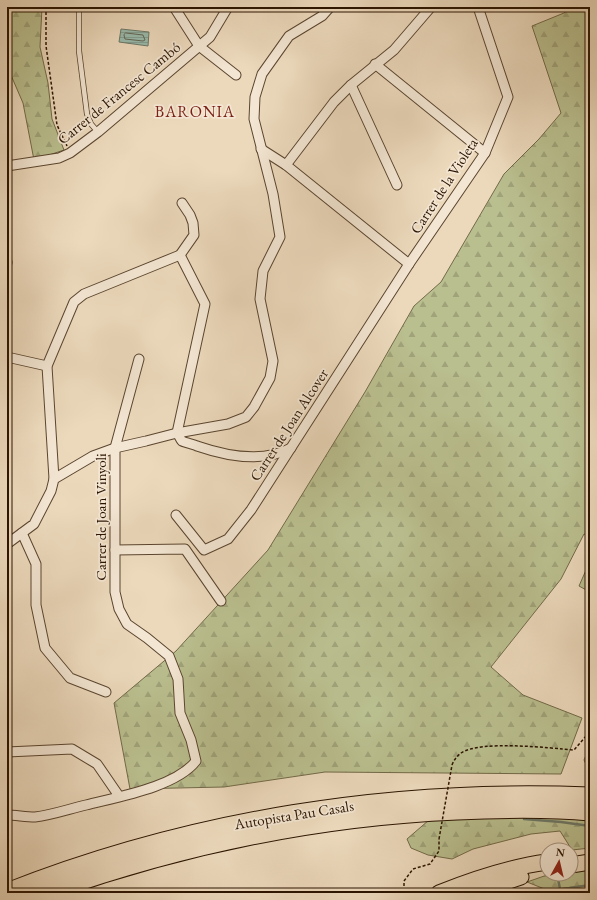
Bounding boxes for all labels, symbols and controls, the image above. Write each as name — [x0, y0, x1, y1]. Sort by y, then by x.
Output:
street label: Carrer de Francesc Cambó — [53, 37, 184, 148]
district label: BARONIA — [155, 101, 235, 122]
street label: Carrer de la Violeta — [406, 134, 482, 237]
street label: Carrer de Joan Alcover — [245, 365, 332, 484]
street label: Carrer de Joan Vinyoli — [91, 453, 110, 581]
street label: Autopista Pau Casals — [232, 796, 355, 833]
north arrow — [539, 842, 579, 882]
text: N — [555, 845, 566, 860]

